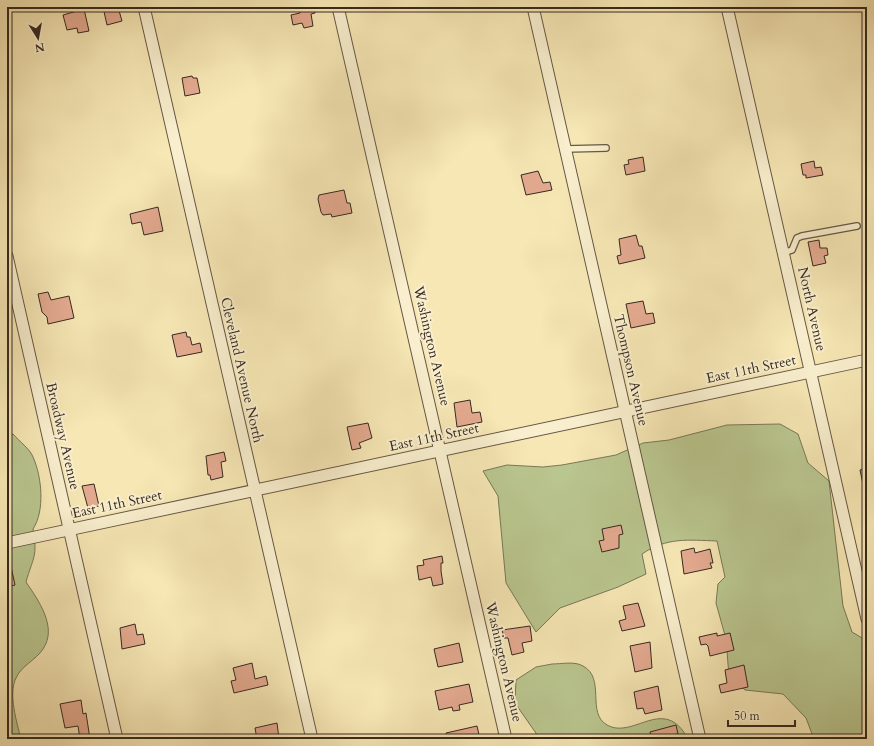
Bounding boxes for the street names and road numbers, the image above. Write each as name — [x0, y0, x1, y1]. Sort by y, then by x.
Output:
street label: North Avenue — [793, 265, 831, 353]
street label: Washington Avenue — [409, 283, 455, 408]
street label: Cleveland Avenue North — [216, 295, 268, 445]
street label: Thompson Avenue — [609, 312, 653, 428]
street label: East 11th Street — [704, 350, 798, 388]
street label: Broadway Avenue — [41, 381, 85, 491]
street label: East 11th Street — [387, 418, 481, 456]
street label: East 11th Street — [70, 485, 164, 523]
street label: Washington Avenue — [481, 599, 527, 724]

